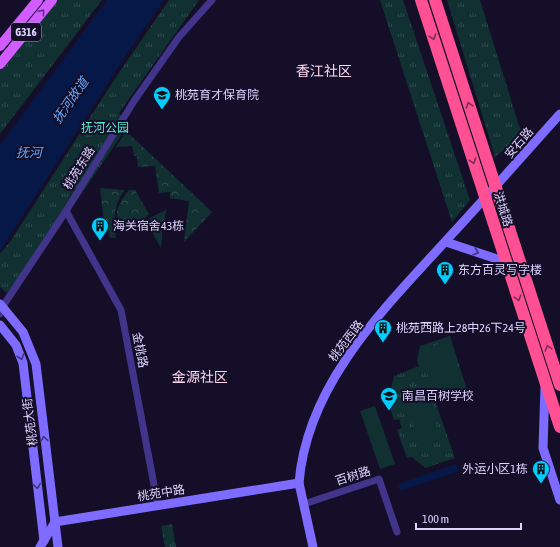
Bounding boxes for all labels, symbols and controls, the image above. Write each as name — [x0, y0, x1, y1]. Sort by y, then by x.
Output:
one-way arrow — [38, 10, 45, 17]
road number: G316 — [11, 23, 41, 41]
one-way arrow — [428, 33, 437, 40]
district label: 香江社区 — [296, 63, 352, 79]
water label: 抚河故道 — [49, 73, 93, 126]
school or university icon: 桃苑育才保育院 — [152, 85, 172, 110]
place label: 桃苑育才保育院 — [175, 88, 259, 102]
one-way arrow — [465, 102, 473, 109]
park label: 抚河公园 — [81, 121, 129, 135]
street label: 安石路 — [502, 125, 536, 161]
street label: 桃苑东路 — [60, 144, 98, 192]
water label: 抚河 — [16, 145, 45, 160]
one-way arrow — [468, 157, 477, 164]
street label: 洪城路 — [491, 190, 515, 228]
building icon: 海关宿舍43栋 — [90, 216, 110, 241]
place label: 海关宿舍43栋 — [113, 219, 184, 233]
one-way arrow — [472, 247, 479, 256]
building icon: 东方百灵写字楼 — [435, 260, 455, 285]
place label: 东方百灵写字楼 — [458, 263, 542, 277]
one-way arrow — [513, 294, 521, 301]
street label: 桃苑西路 — [326, 318, 366, 364]
building icon: 桃苑西路上28中26下24号 — [373, 318, 393, 343]
place label: 桃苑西路上28中26下24号 — [396, 321, 526, 335]
street label: 金桃路 — [130, 331, 150, 369]
one-way arrow — [544, 345, 553, 352]
one-way arrow — [16, 354, 25, 361]
district label: 金源社区 — [172, 369, 228, 385]
school or university icon: 南昌百树学校 — [379, 386, 399, 411]
place label: 南昌百树学校 — [402, 389, 474, 403]
street label: 桃苑大街 — [20, 397, 40, 447]
one-way arrow — [40, 436, 49, 442]
building icon: 外运小区1栋 — [531, 459, 551, 484]
place label: 外运小区1栋 — [462, 462, 528, 476]
street label: 百树路 — [334, 464, 372, 488]
street label: 桃苑中路 — [136, 482, 186, 504]
one-way arrow — [32, 483, 41, 489]
scale bar — [416, 505, 521, 531]
text: 100 m — [422, 512, 449, 526]

